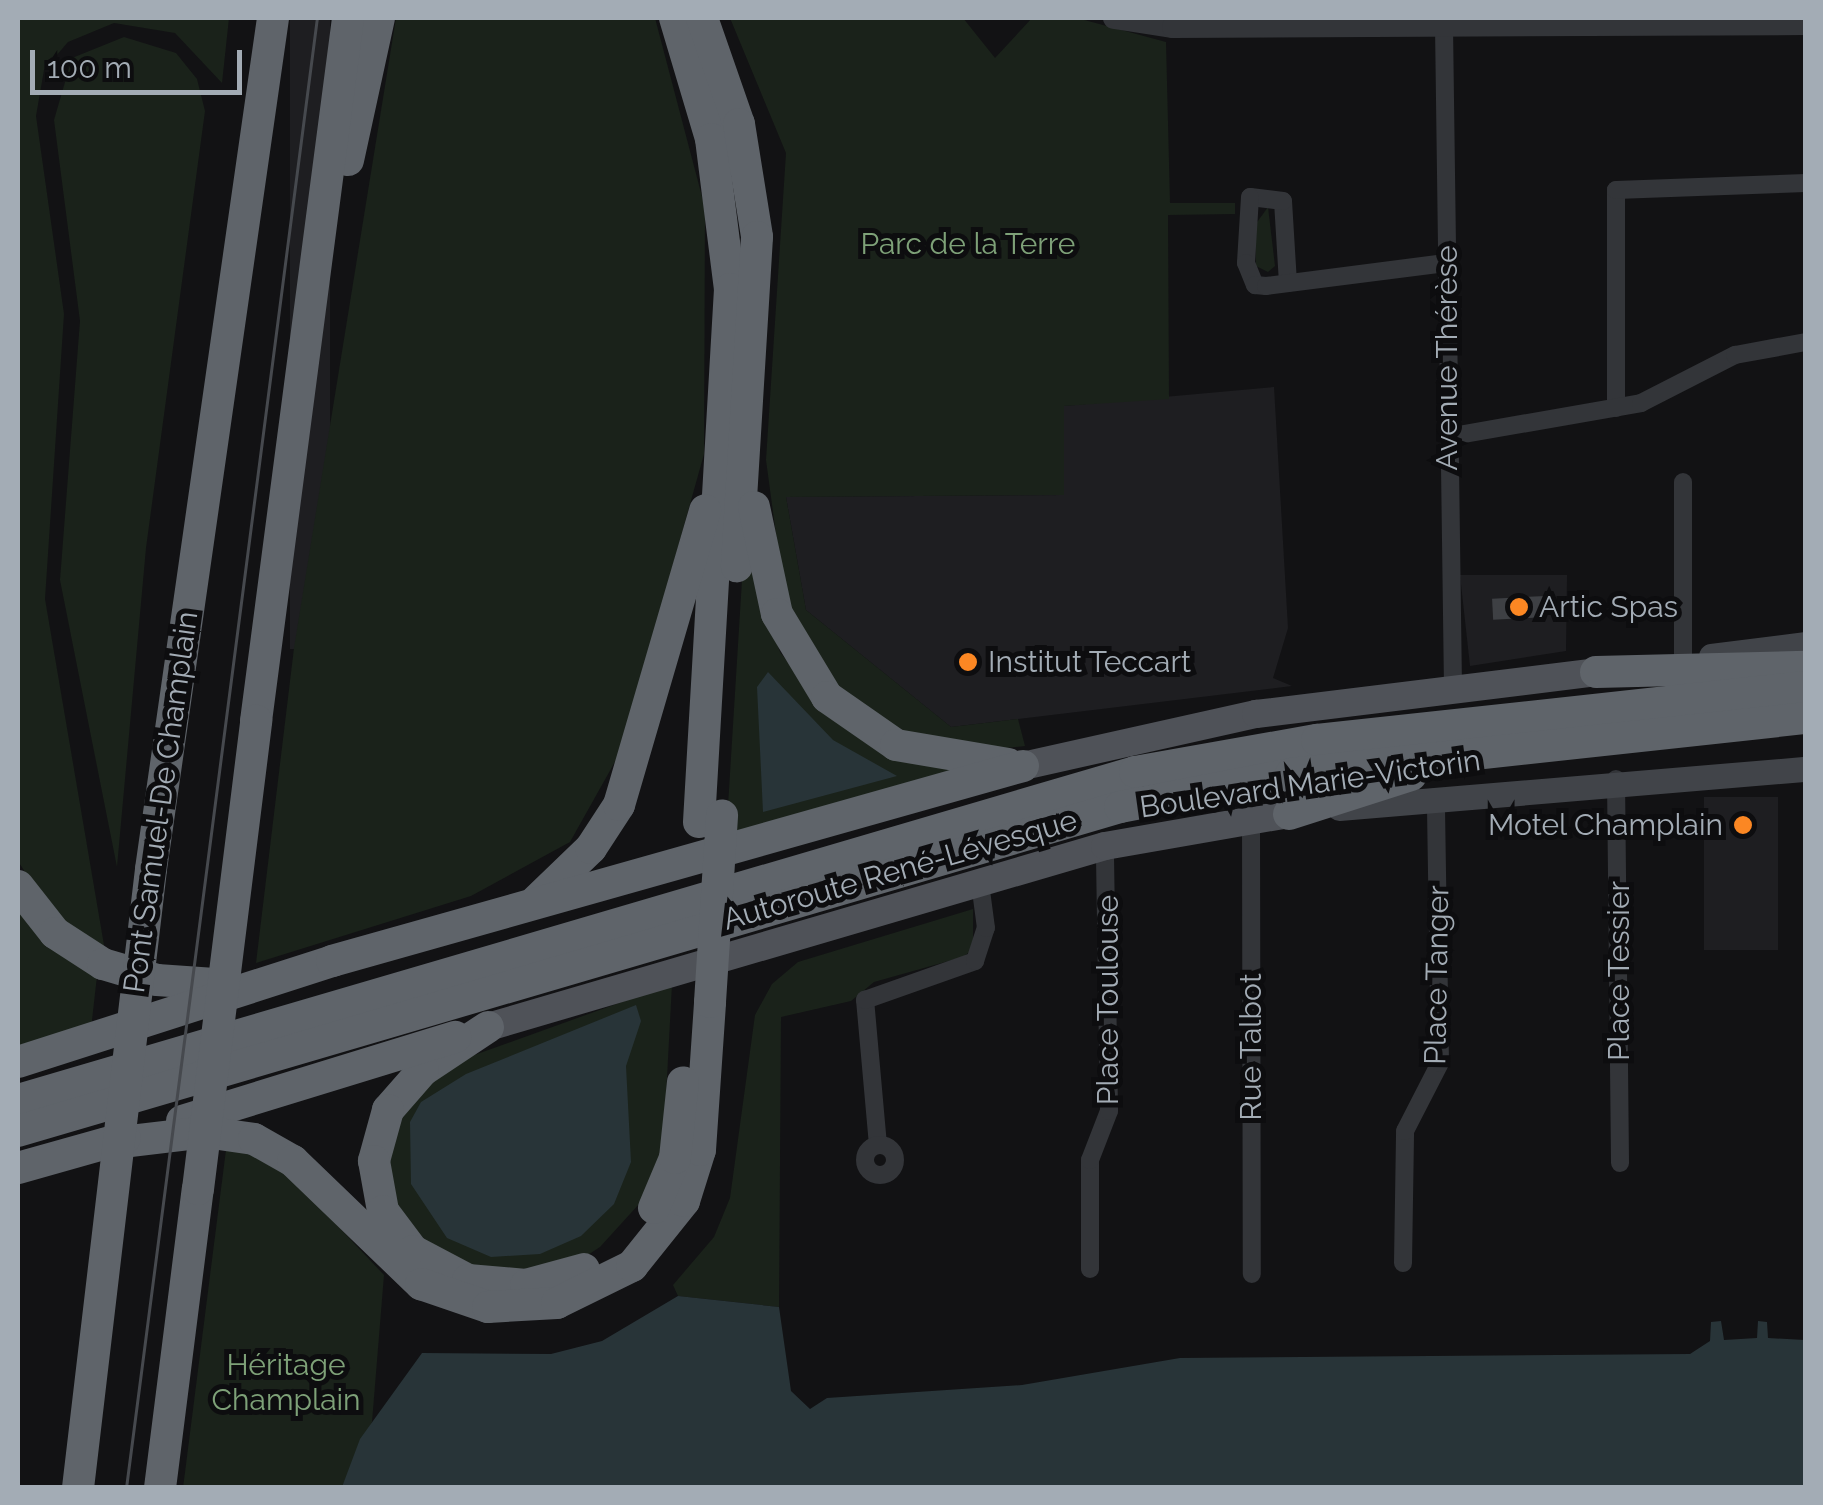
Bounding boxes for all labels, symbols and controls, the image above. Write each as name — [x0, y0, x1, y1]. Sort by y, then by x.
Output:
scale bar — [35, 30, 248, 92]
text: 100 m — [47, 50, 132, 85]
park label: Parc de la Terre — [860, 226, 1076, 262]
street label: Avenue Thérèse — [1429, 245, 1465, 471]
place label: Artic Spas — [1539, 589, 1678, 625]
marker: Artic Spas — [1508, 596, 1530, 618]
street label: Pont Samuel-De Champlain — [116, 609, 206, 995]
place label: Institut Teccart — [988, 644, 1192, 680]
marker: Institut Teccart — [957, 651, 979, 673]
street label: Boulevard Marie-Victorin — [1137, 742, 1483, 826]
street label: Autoroute René-Lévesque — [719, 802, 1081, 938]
place label: Motel Champlain — [1487, 807, 1723, 843]
marker: Motel Champlain — [1732, 814, 1754, 836]
street label: Place Tessier — [1601, 881, 1637, 1061]
street label: Place Tanger — [1417, 884, 1457, 1066]
street label: Place Toulouse — [1090, 894, 1126, 1106]
street label: Rue Talbot — [1233, 973, 1269, 1121]
park label: Héritage Champlain — [211, 1347, 361, 1418]

